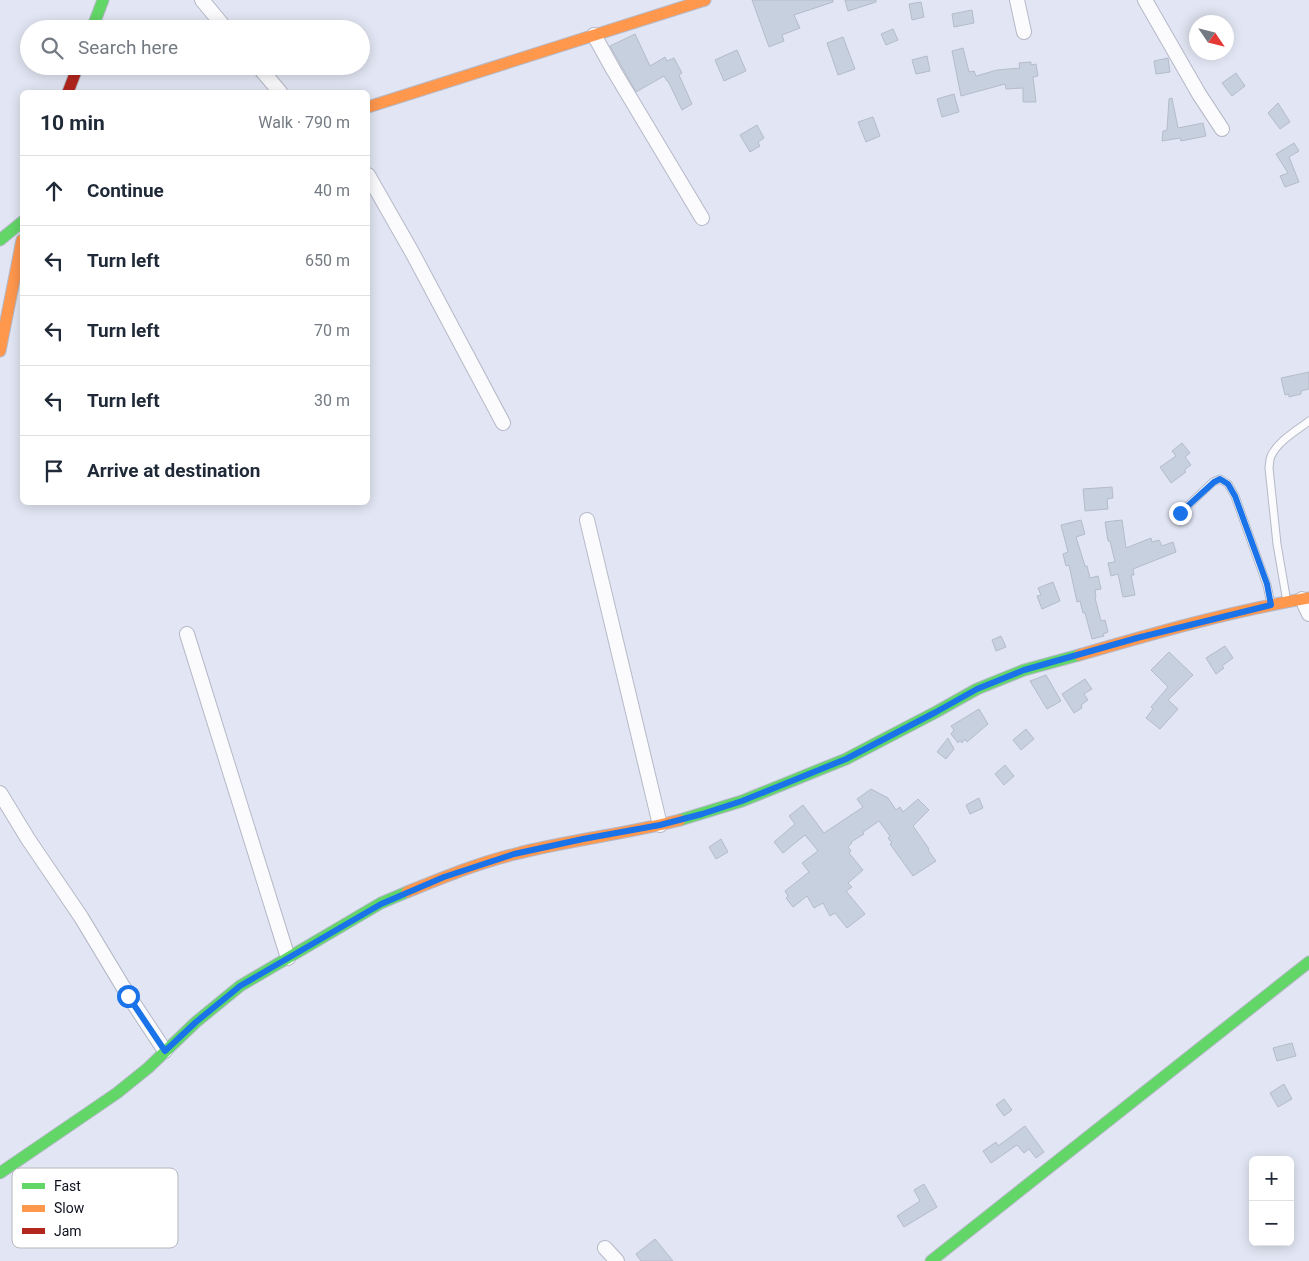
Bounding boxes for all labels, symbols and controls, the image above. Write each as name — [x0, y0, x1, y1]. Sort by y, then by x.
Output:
north arrow — [1189, 15, 1234, 60]
search box — [20, 20, 370, 75]
icon: search — [38, 34, 66, 62]
text: Search here — [78, 36, 178, 59]
text: 10 min — [40, 111, 105, 135]
text: Walk · 790 m — [258, 113, 350, 132]
icon: ahead — [40, 177, 68, 205]
text: Continue — [87, 179, 164, 202]
text: 40 m — [314, 181, 350, 200]
icon: left — [40, 247, 68, 275]
text: Turn left — [87, 249, 160, 272]
text: 650 m — [305, 251, 350, 270]
icon: left — [40, 317, 68, 345]
text: Turn left — [87, 319, 160, 342]
text: 70 m — [314, 321, 350, 340]
icon: left — [40, 387, 68, 415]
text: Turn left — [87, 389, 160, 412]
text: 30 m — [314, 391, 350, 410]
icon: arrive — [40, 457, 68, 485]
text: Arrive at destination — [87, 459, 260, 482]
route end — [1169, 502, 1192, 525]
route start — [117, 985, 140, 1008]
map controls — [1249, 1156, 1294, 1246]
button: + — [1249, 1156, 1294, 1201]
legend — [12, 1168, 178, 1248]
text: Fast — [54, 1178, 81, 1194]
text: Slow — [54, 1200, 85, 1216]
button: − — [1249, 1201, 1294, 1246]
text: Jam — [54, 1223, 82, 1239]

